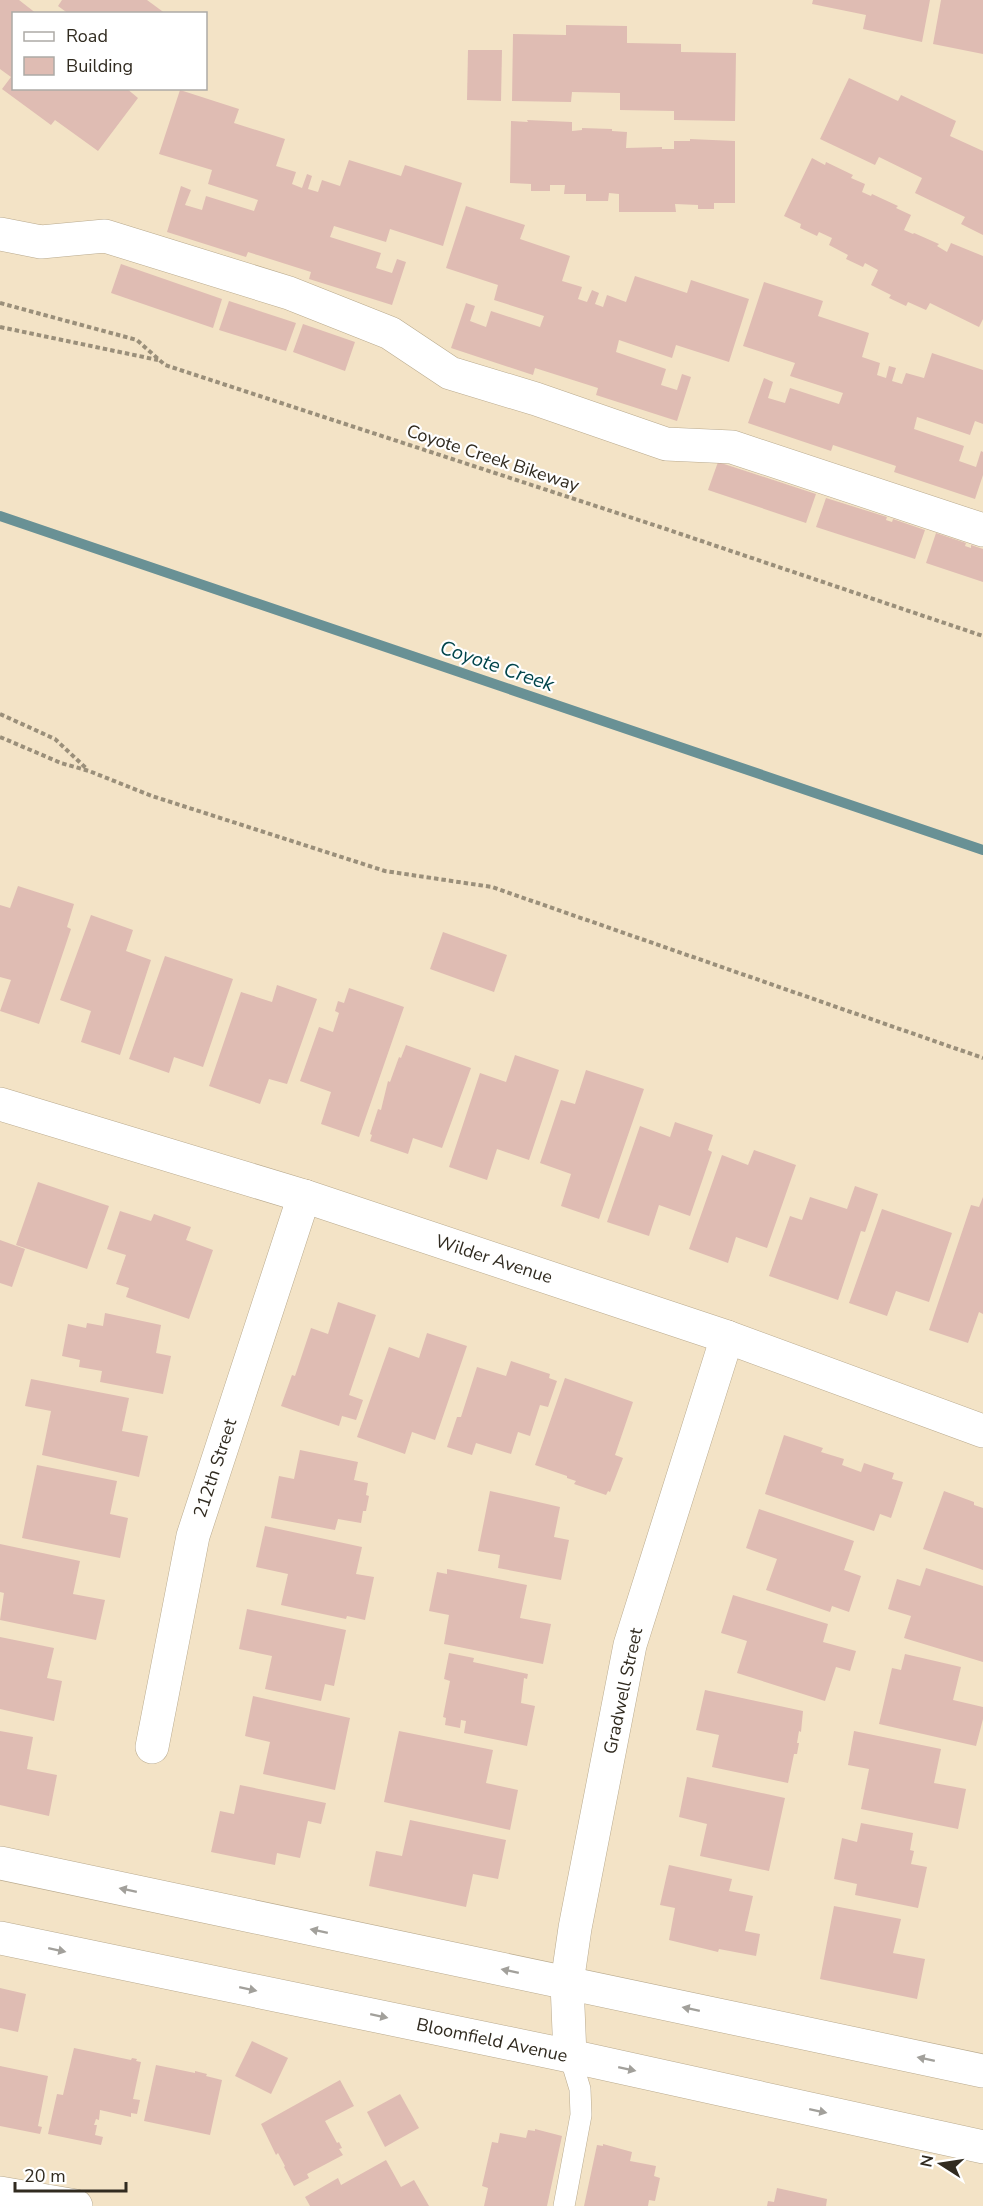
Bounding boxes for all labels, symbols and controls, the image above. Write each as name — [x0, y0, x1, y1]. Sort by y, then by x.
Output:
legend — [12, 12, 207, 90]
text: Road — [66, 24, 108, 48]
text: Building — [66, 54, 133, 78]
street label: Coyote Creek Bikeway — [404, 419, 583, 497]
water label: Coyote Creek — [436, 634, 559, 699]
street label: Wilder Avenue — [432, 1229, 556, 1289]
street label: 212th Street — [188, 1415, 242, 1521]
street label: Gradwell Street — [598, 1625, 648, 1756]
one-way arrow — [119, 1885, 137, 1895]
one-way arrow — [310, 1925, 328, 1935]
one-way arrow — [48, 1946, 67, 1955]
one-way arrow — [500, 1966, 519, 1975]
one-way arrow — [239, 1985, 258, 1994]
one-way arrow — [682, 2003, 700, 2013]
one-way arrow — [370, 2012, 389, 2021]
street label: Bloomfield Avenue — [414, 2012, 570, 2068]
one-way arrow — [916, 2054, 935, 2063]
one-way arrow — [618, 2064, 637, 2074]
one-way arrow — [809, 2107, 828, 2116]
north arrow — [911, 2134, 971, 2194]
text: N — [915, 2153, 939, 2169]
scale bar — [15, 2155, 126, 2193]
text: 20 m — [24, 2164, 66, 2188]

